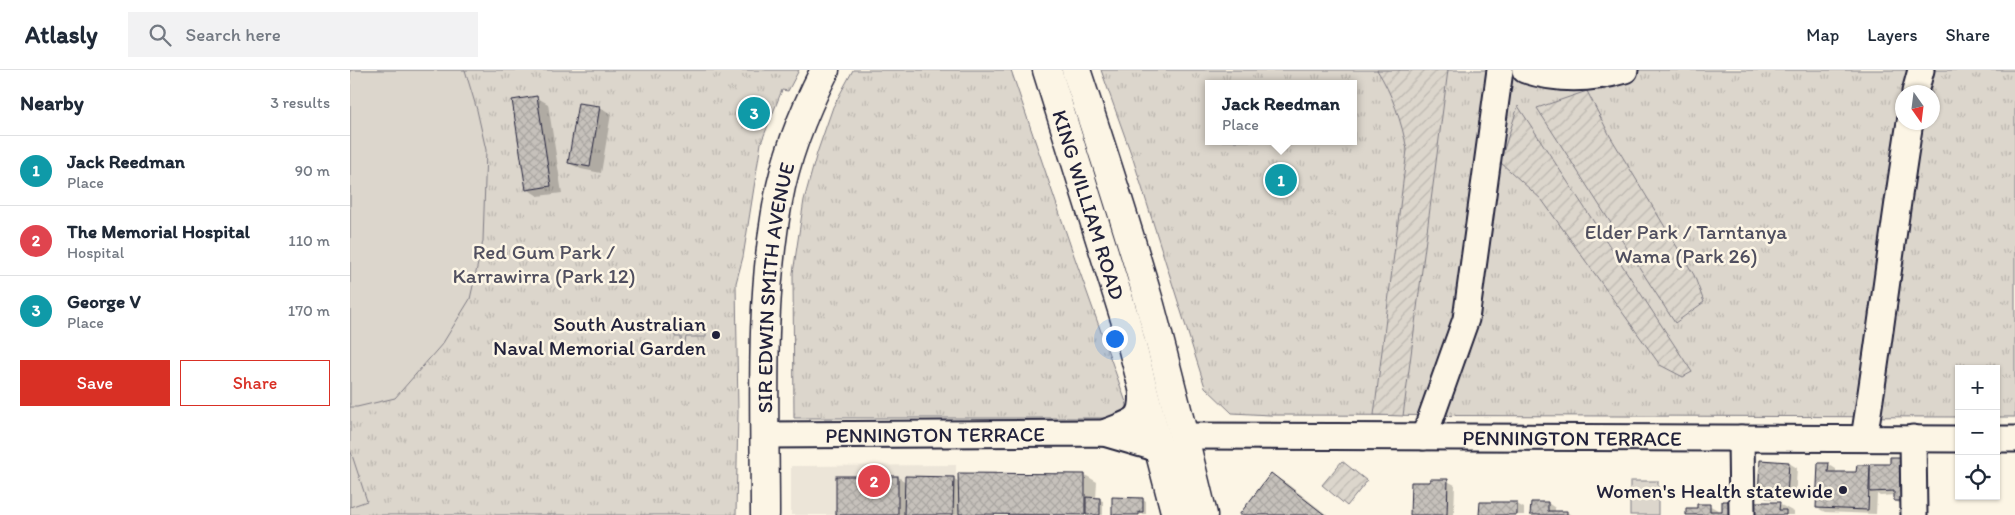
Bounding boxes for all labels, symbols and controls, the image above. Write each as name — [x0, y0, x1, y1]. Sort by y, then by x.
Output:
search box — [128, 12, 478, 57]
text: Atlasly — [25, 20, 98, 49]
icon: search — [146, 21, 174, 49]
text: Search here — [186, 23, 281, 46]
text: Map — [1806, 24, 1839, 46]
text: Layers — [1867, 24, 1917, 46]
text: Share — [1945, 24, 1990, 46]
popup — [1205, 80, 1357, 145]
north arrow — [1895, 85, 1940, 130]
text: Nearby — [20, 90, 84, 115]
text: Jack Reedman — [1222, 92, 1340, 115]
text: 3 results — [270, 93, 330, 112]
pin: 3 — [738, 94, 770, 132]
street label: KING WILLIAM ROAD — [1048, 107, 1131, 303]
text: Place — [1222, 115, 1259, 134]
text: Jack Reedman — [67, 150, 185, 173]
street label: SIR EDWIN SMITH AVENUE — [752, 159, 799, 413]
text: 1 — [32, 161, 40, 180]
text: 90 m — [295, 161, 330, 180]
pin: 1 — [1265, 161, 1297, 199]
text: Place — [67, 173, 104, 192]
park label: Elder Park / Tarntanya Wama (Park 26) — [1585, 219, 1787, 268]
text: The Memorial Hospital — [67, 220, 250, 243]
text: 2 — [32, 231, 40, 250]
text: 110 m — [288, 231, 330, 250]
park label: Red Gum Park / Karrawirra (Park 12) — [452, 239, 636, 288]
text: Hospital — [67, 243, 124, 262]
text: George V — [67, 290, 141, 313]
text: 3 — [32, 301, 40, 320]
text: 170 m — [288, 301, 330, 320]
place label: South Australian Naval Memorial Garden — [493, 311, 706, 360]
text: Place — [67, 313, 104, 332]
your location — [1102, 326, 1128, 352]
marker: South Australian Naval Memorial Garden — [710, 329, 722, 341]
button: Save — [20, 360, 170, 406]
button: Share — [180, 360, 330, 406]
map controls — [1955, 365, 2000, 500]
button: + — [1955, 365, 2000, 410]
button: − — [1955, 410, 2000, 455]
street label: PENNINGTON TERRACE — [825, 421, 1045, 447]
street label: PENNINGTON TERRACE — [1462, 425, 1682, 450]
button: locate — [1955, 455, 2000, 500]
pin: 2 — [858, 462, 890, 500]
place label: Women's Health statewide — [1596, 478, 1833, 503]
marker: Women's Health statewide — [1837, 484, 1849, 496]

